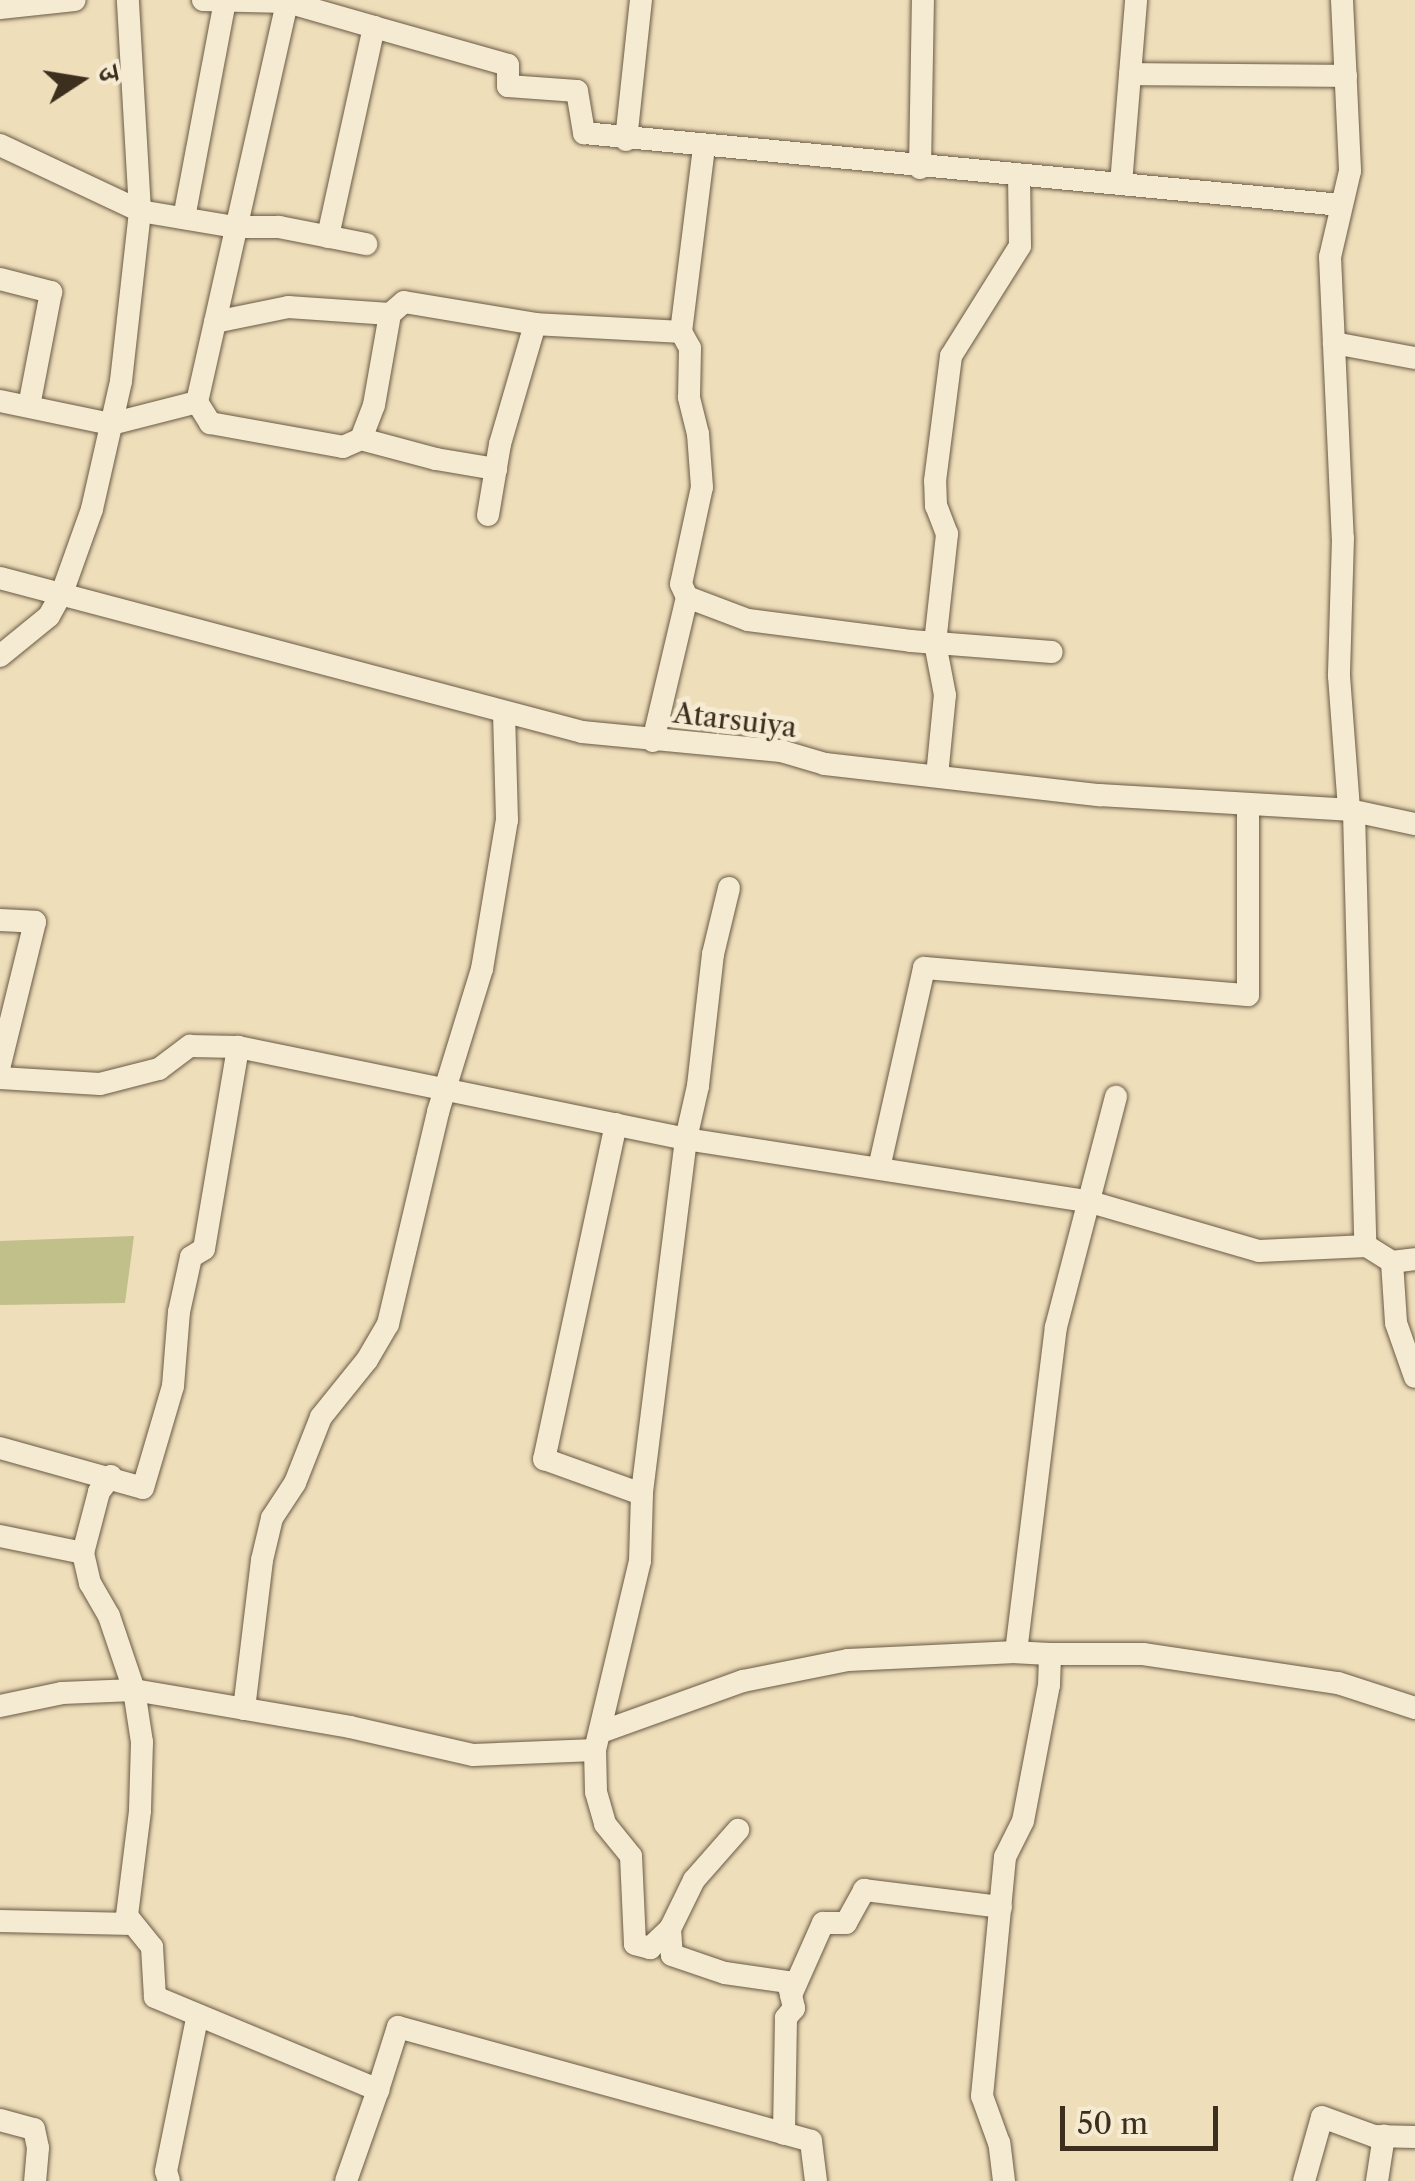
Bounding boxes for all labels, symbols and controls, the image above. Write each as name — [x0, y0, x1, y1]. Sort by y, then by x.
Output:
north arrow — [30, 30, 130, 130]
text: उ — [91, 63, 127, 84]
street label: Atarsuiya — [671, 696, 799, 744]
scale bar — [1065, 2086, 1222, 2148]
text: 50 m — [1077, 2105, 1148, 2142]

